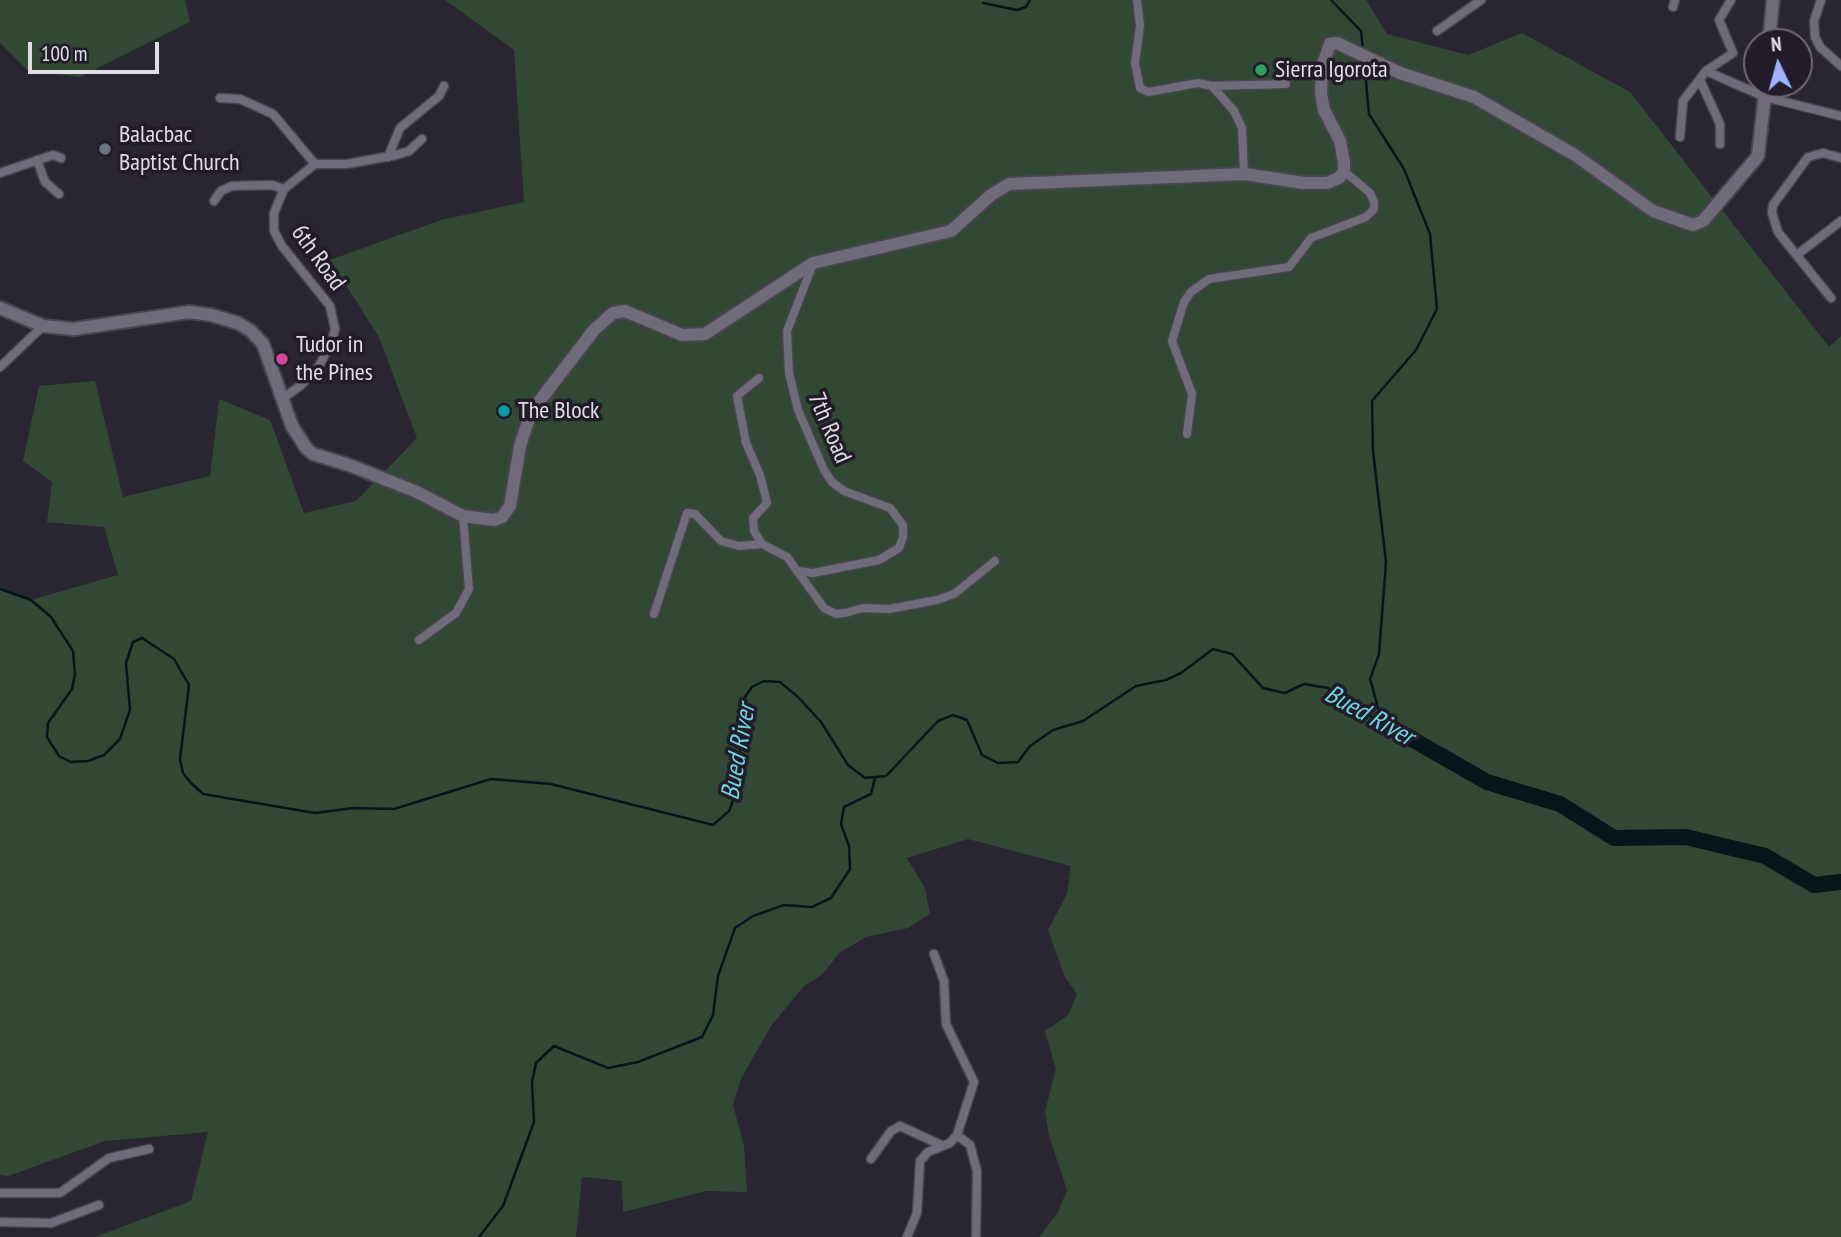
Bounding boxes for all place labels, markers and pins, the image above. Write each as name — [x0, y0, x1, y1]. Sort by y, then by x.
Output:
place label: Sierra Igorota — [1275, 56, 1388, 84]
marker: Sierra Igorota — [1253, 62, 1269, 78]
place label: Balacbac Baptist Church — [119, 121, 240, 177]
marker: Balacbac Baptist Church — [97, 141, 113, 157]
place label: Tudor in the Pines — [296, 331, 373, 387]
marker: Tudor in the Pines — [274, 351, 290, 367]
place label: The Block — [518, 397, 599, 425]
marker: The Block — [496, 403, 512, 419]

